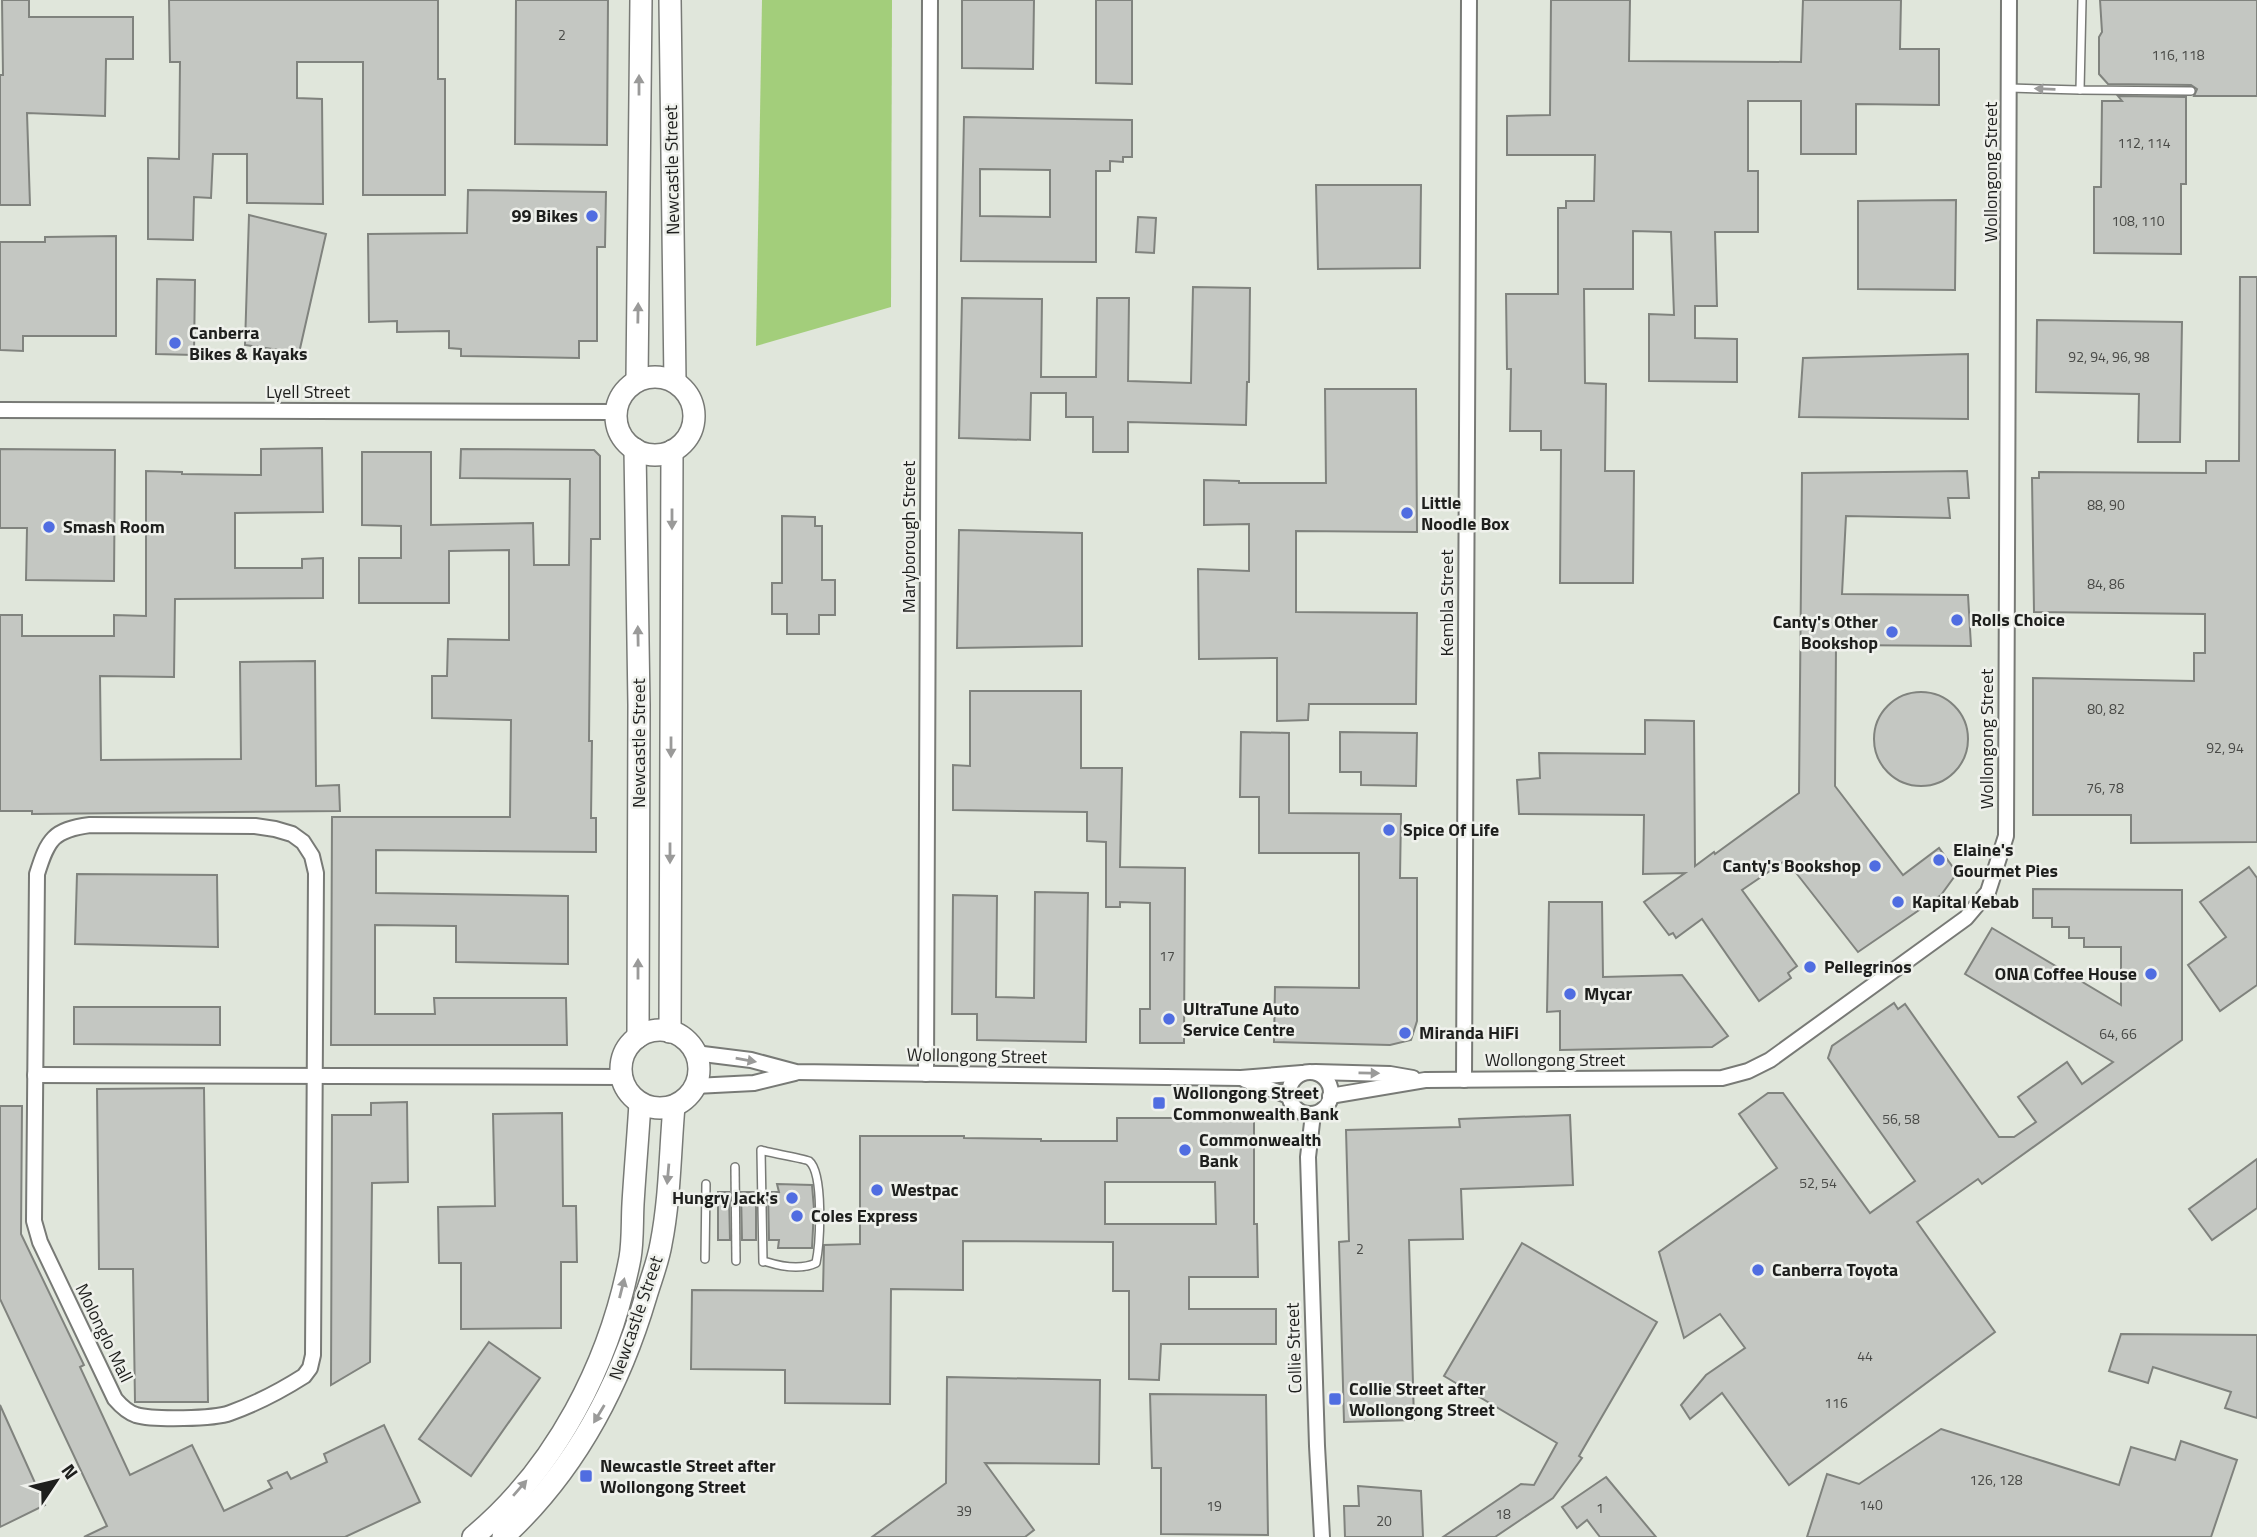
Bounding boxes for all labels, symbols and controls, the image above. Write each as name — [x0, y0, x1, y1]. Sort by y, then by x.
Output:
house number: 2 — [558, 24, 566, 45]
house number: 116, 118 — [2151, 44, 2205, 65]
one-way arrow — [633, 74, 645, 96]
one-way arrow — [2034, 84, 2056, 95]
street label: Wollongong Street — [1977, 101, 2004, 242]
street label: Newcastle Street — [657, 104, 686, 235]
house number: 112, 114 — [2117, 132, 2171, 153]
place label: 99 Bikes — [511, 202, 578, 229]
marker: 99 Bikes — [584, 208, 600, 224]
house number: 108, 110 — [2111, 210, 2165, 231]
one-way arrow — [632, 301, 644, 323]
place label: Canberra Bikes & Kayaks — [189, 319, 307, 367]
marker: Canberra Bikes & Kayaks — [167, 335, 183, 351]
house number: 92, 94, 96, 98 — [2068, 346, 2150, 367]
street label: Lyell Street — [266, 378, 351, 405]
street label: Maryborough Street — [895, 460, 922, 613]
place label: Little Noodle Box — [1421, 489, 1510, 537]
house number: 88, 90 — [2087, 494, 2125, 515]
marker: Little Noodle Box — [1399, 505, 1415, 521]
one-way arrow — [666, 508, 678, 530]
place label: Smash Room — [63, 513, 165, 540]
marker: Smash Room — [41, 519, 57, 535]
street label: Kembla Street — [1433, 549, 1460, 657]
house number: 84, 86 — [2087, 573, 2125, 594]
place label: Rolls Choice — [1971, 606, 2065, 633]
place label: Canty's Other Bookshop — [1773, 608, 1878, 656]
marker: Rolls Choice — [1949, 612, 1965, 628]
marker: Canty's Other Bookshop — [1884, 624, 1900, 640]
one-way arrow — [632, 625, 644, 647]
street label: Wollongong Street — [1973, 668, 2000, 809]
street label: Newcastle Street — [625, 677, 652, 808]
house number: 80, 82 — [2087, 698, 2125, 719]
one-way arrow — [665, 736, 677, 758]
house number: 92, 94 — [2206, 737, 2244, 758]
house number: 76, 78 — [2086, 777, 2124, 798]
place label: Spice Of Life — [1403, 816, 1499, 843]
marker: Spice Of Life — [1381, 822, 1397, 838]
place label: Elaine's Gourmet Pies — [1953, 836, 2058, 884]
one-way arrow — [664, 842, 676, 864]
place label: Canty's Bookshop — [1723, 852, 1861, 879]
marker: Elaine's Gourmet Pies — [1931, 852, 1947, 868]
marker: Canty's Bookshop — [1867, 858, 1883, 874]
place label: Kapital Kebab — [1912, 888, 2019, 915]
marker: Kapital Kebab — [1890, 894, 1906, 910]
house number: 17 — [1159, 945, 1175, 966]
place label: Pellegrinos — [1824, 953, 1912, 980]
one-way arrow — [632, 957, 644, 979]
marker: Pellegrinos — [1802, 959, 1818, 975]
place label: ONA Coffee House — [1994, 960, 2137, 987]
marker: ONA Coffee House — [2143, 966, 2159, 982]
place label: Mycar — [1584, 980, 1633, 1007]
marker: Mycar — [1562, 986, 1578, 1002]
place label: UltraTune Auto Service Centre — [1183, 995, 1299, 1043]
marker: UltraTune Auto Service Centre — [1161, 1011, 1177, 1027]
place label: Miranda HiFi — [1419, 1019, 1519, 1046]
house number: 64, 66 — [2099, 1023, 2137, 1044]
marker: Miranda HiFi — [1397, 1025, 1413, 1041]
street label: Wollongong Street — [906, 1041, 1048, 1070]
street label: Wollongong Street — [1485, 1046, 1626, 1073]
one-way arrow — [735, 1055, 757, 1066]
one-way arrow — [1358, 1068, 1380, 1079]
place label: Wollongong Street Commonwealth Bank — [1173, 1079, 1340, 1127]
marker: Wollongong Street Commonwealth Bank — [1151, 1095, 1167, 1111]
house number: 56, 58 — [1882, 1108, 1920, 1129]
place label: Commonwealth Bank — [1199, 1126, 1322, 1174]
marker: Commonwealth Bank — [1177, 1142, 1193, 1158]
one-way arrow — [662, 1163, 673, 1185]
house number: 52, 54 — [1799, 1172, 1837, 1193]
place label: Westpac — [891, 1176, 959, 1203]
marker: Westpac — [869, 1182, 885, 1198]
place label: Hungry Jack's — [672, 1184, 778, 1211]
marker: Hungry Jack's — [784, 1190, 800, 1206]
place label: Coles Express — [811, 1202, 918, 1229]
marker: Coles Express — [789, 1208, 805, 1224]
house number: 2 — [1356, 1238, 1364, 1259]
street label: Newcastle Street — [602, 1251, 670, 1384]
place label: Canberra Toyota — [1772, 1256, 1898, 1283]
marker: Canberra Toyota — [1750, 1262, 1766, 1278]
one-way arrow — [617, 1277, 628, 1299]
street label: Molonglo Mall — [69, 1279, 140, 1387]
street label: Collie Street — [1278, 1301, 1309, 1394]
house number: 44 — [1857, 1345, 1873, 1366]
place label: Collie Street after Wollongong Street — [1349, 1375, 1495, 1423]
marker: Collie Street after Wollongong Street — [1327, 1391, 1343, 1407]
house number: 116 — [1824, 1392, 1848, 1413]
one-way arrow — [592, 1404, 605, 1423]
north arrow — [21, 1446, 91, 1516]
place label: Newcastle Street after Wollongong Street — [600, 1452, 776, 1500]
text: N — [55, 1457, 86, 1485]
marker: Newcastle Street after Wollongong Street — [578, 1468, 594, 1484]
house number: 126, 128 — [1969, 1469, 2023, 1490]
one-way arrow — [512, 1479, 528, 1497]
house number: 140 — [1859, 1494, 1883, 1515]
house number: 19 — [1206, 1495, 1222, 1516]
house number: 1 — [1596, 1497, 1604, 1518]
house number: 39 — [956, 1500, 972, 1521]
house number: 18 — [1495, 1503, 1511, 1524]
house number: 20 — [1376, 1510, 1392, 1531]

